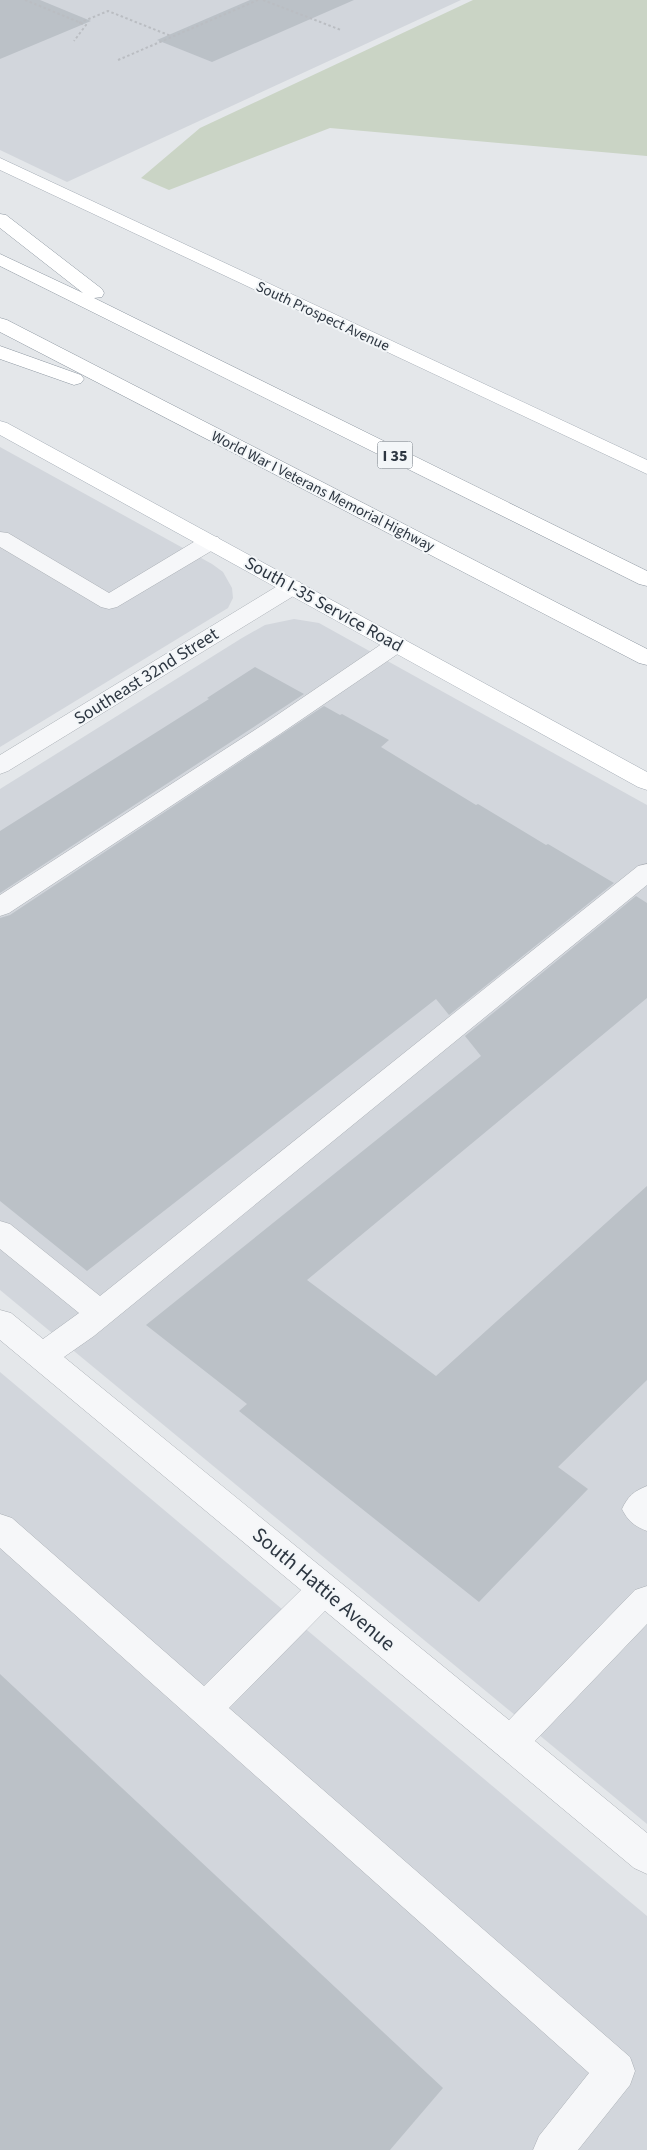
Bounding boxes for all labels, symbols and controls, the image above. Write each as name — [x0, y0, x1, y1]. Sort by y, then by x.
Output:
street label: South Prospect Avenue — [253, 276, 393, 357]
street label: World War I Veterans Memorial Highway — [207, 426, 438, 557]
road number: I 35 — [378, 442, 412, 468]
street label: South I-35 Service Road — [240, 550, 407, 658]
street label: Southeast 32nd Street — [69, 622, 223, 731]
street label: South Hattie Avenue — [246, 1520, 402, 1658]

